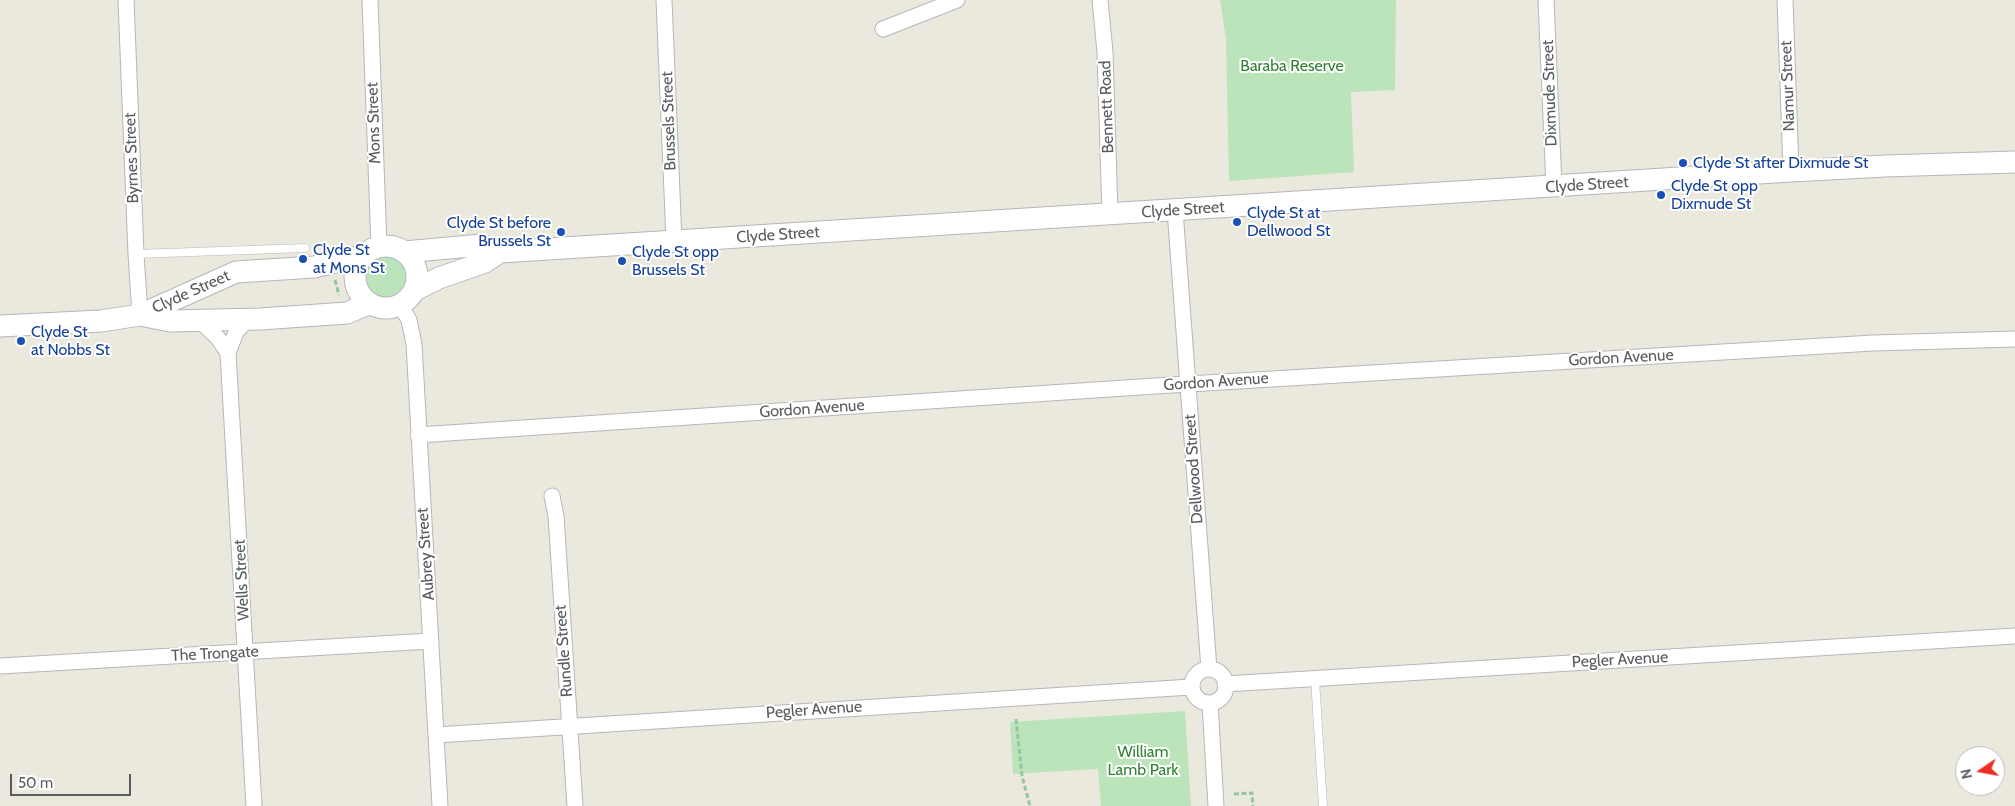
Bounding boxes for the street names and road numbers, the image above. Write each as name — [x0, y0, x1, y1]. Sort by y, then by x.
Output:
street label: Dixmude Street — [1539, 39, 1561, 147]
street label: Namur Street — [1777, 40, 1799, 132]
street label: Bennett Road — [1096, 60, 1118, 154]
street label: Brussels Street — [658, 71, 680, 171]
street label: Mons Street — [363, 82, 385, 164]
street label: Byrnes Street — [121, 112, 143, 204]
street label: Clyde Street — [1545, 173, 1629, 197]
street label: Clyde Street — [1141, 198, 1225, 222]
street label: Clyde Street — [736, 223, 820, 247]
street label: Clyde Street — [149, 266, 233, 318]
street label: Gordon Avenue — [1568, 346, 1674, 370]
street label: Gordon Avenue — [1163, 369, 1269, 395]
street label: Gordon Avenue — [759, 396, 865, 422]
street label: Dellwood Street — [1181, 414, 1207, 524]
street label: Aubrey Street — [413, 507, 439, 601]
street label: Wells Street — [230, 539, 254, 621]
street label: Rundle Street — [551, 604, 577, 698]
street label: The Trongate — [171, 642, 259, 666]
street label: Pegler Avenue — [1571, 648, 1669, 672]
street label: Pegler Avenue — [765, 697, 863, 723]

